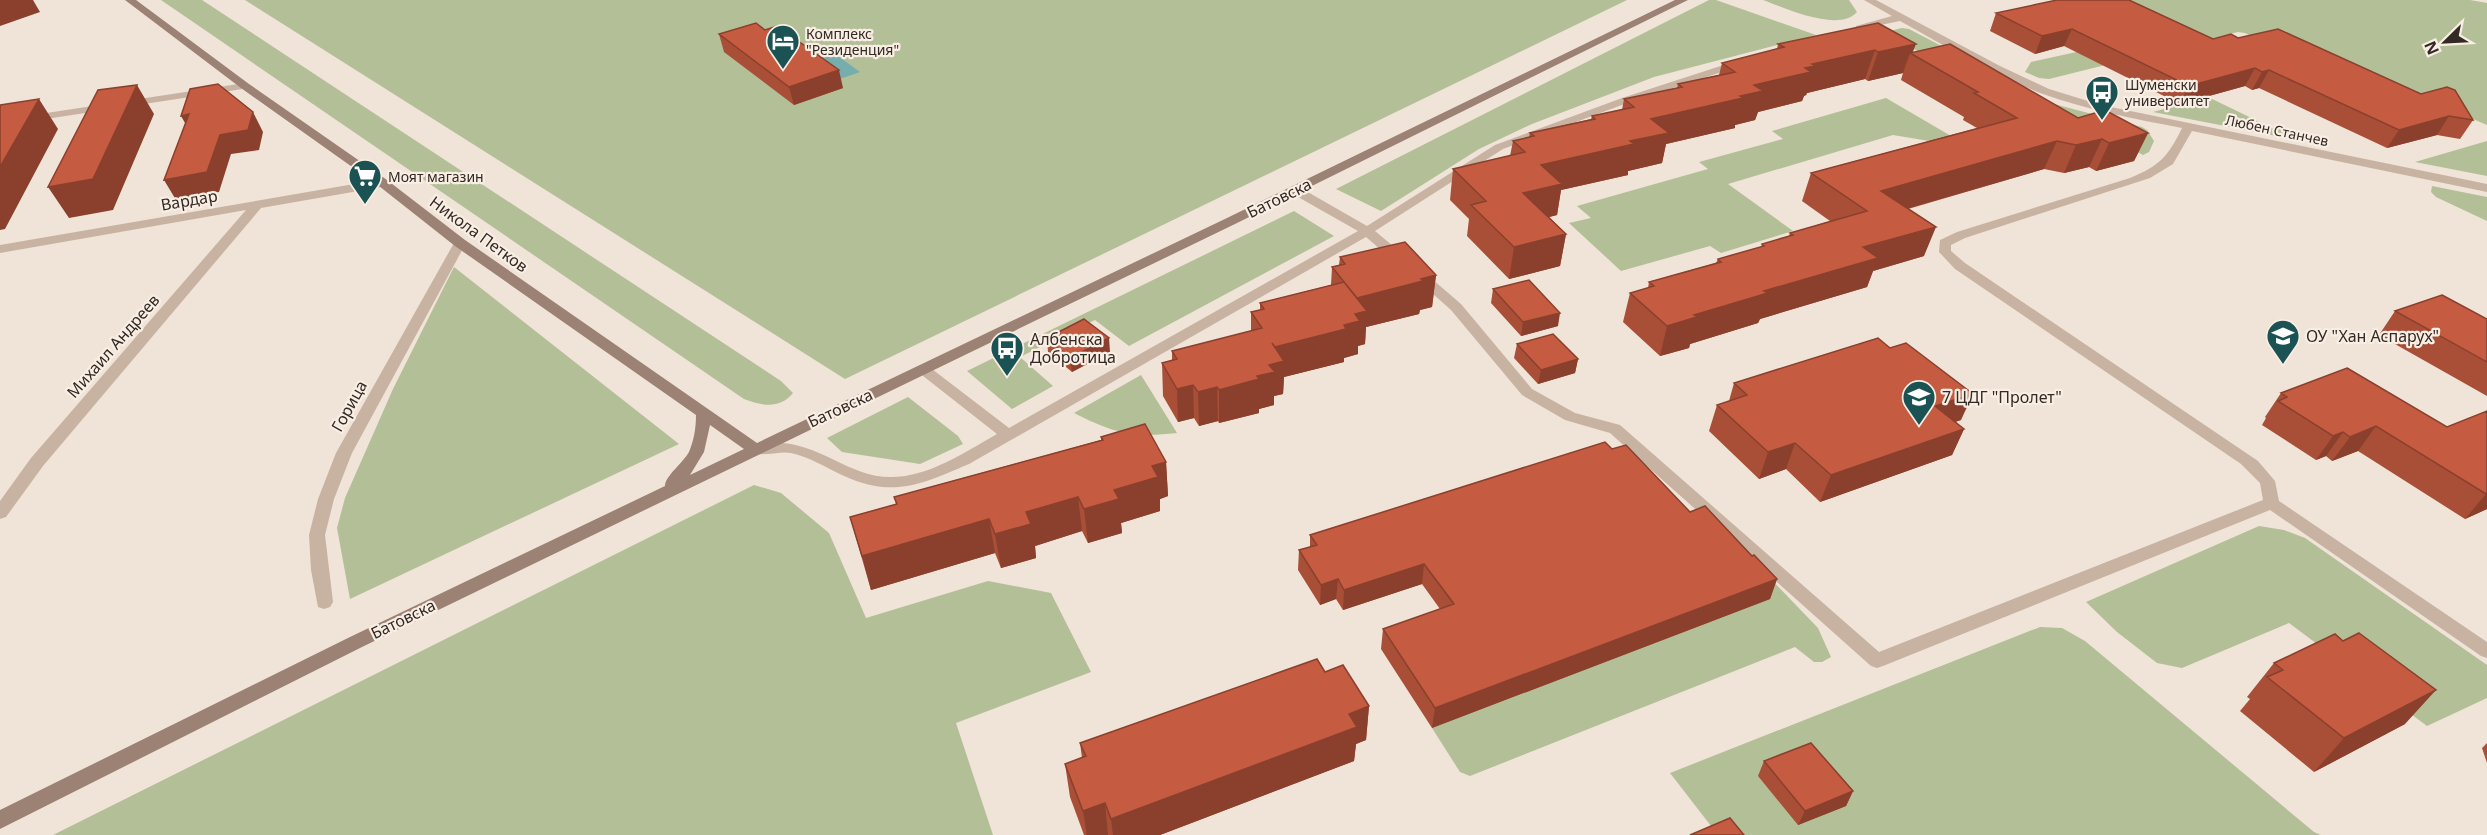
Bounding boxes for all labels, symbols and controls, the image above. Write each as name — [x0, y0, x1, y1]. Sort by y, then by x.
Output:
north arrow — [2415, 12, 2475, 72]
hotel icon: Комплекс "Резиденция" — [765, 23, 801, 70]
place label: Комплекс "Резиденция" — [806, 24, 899, 59]
text: N — [2419, 38, 2444, 59]
bus stop icon: Шуменски университет — [2084, 74, 2120, 121]
place label: Шуменски университет — [2125, 75, 2210, 110]
street label: Любен Станчев — [2224, 110, 2330, 150]
supermarket icon: Моят магазин — [347, 158, 383, 205]
place label: Моят магазин — [388, 167, 484, 186]
street label: Батовска — [1243, 173, 1315, 223]
street label: Вардар — [159, 184, 219, 216]
street label: Никола Петков — [425, 191, 533, 277]
street label: Михаил Андреев — [62, 289, 164, 403]
school or university icon: ОУ "Хан Аспарух" — [2265, 318, 2301, 365]
place label: ОУ "Хан Аспарух" — [2306, 325, 2439, 347]
place label: Албенска Добротица — [1030, 328, 1116, 368]
bus stop icon: Албенска Добротица — [989, 330, 1025, 377]
street label: Горица — [326, 376, 372, 436]
school or university icon: 7 ЦДГ "Пролет" — [1901, 379, 1937, 426]
street label: Батовска — [804, 383, 876, 433]
place label: 7 ЦДГ "Пролет" — [1942, 386, 2062, 408]
street label: Батовска — [367, 594, 439, 644]

